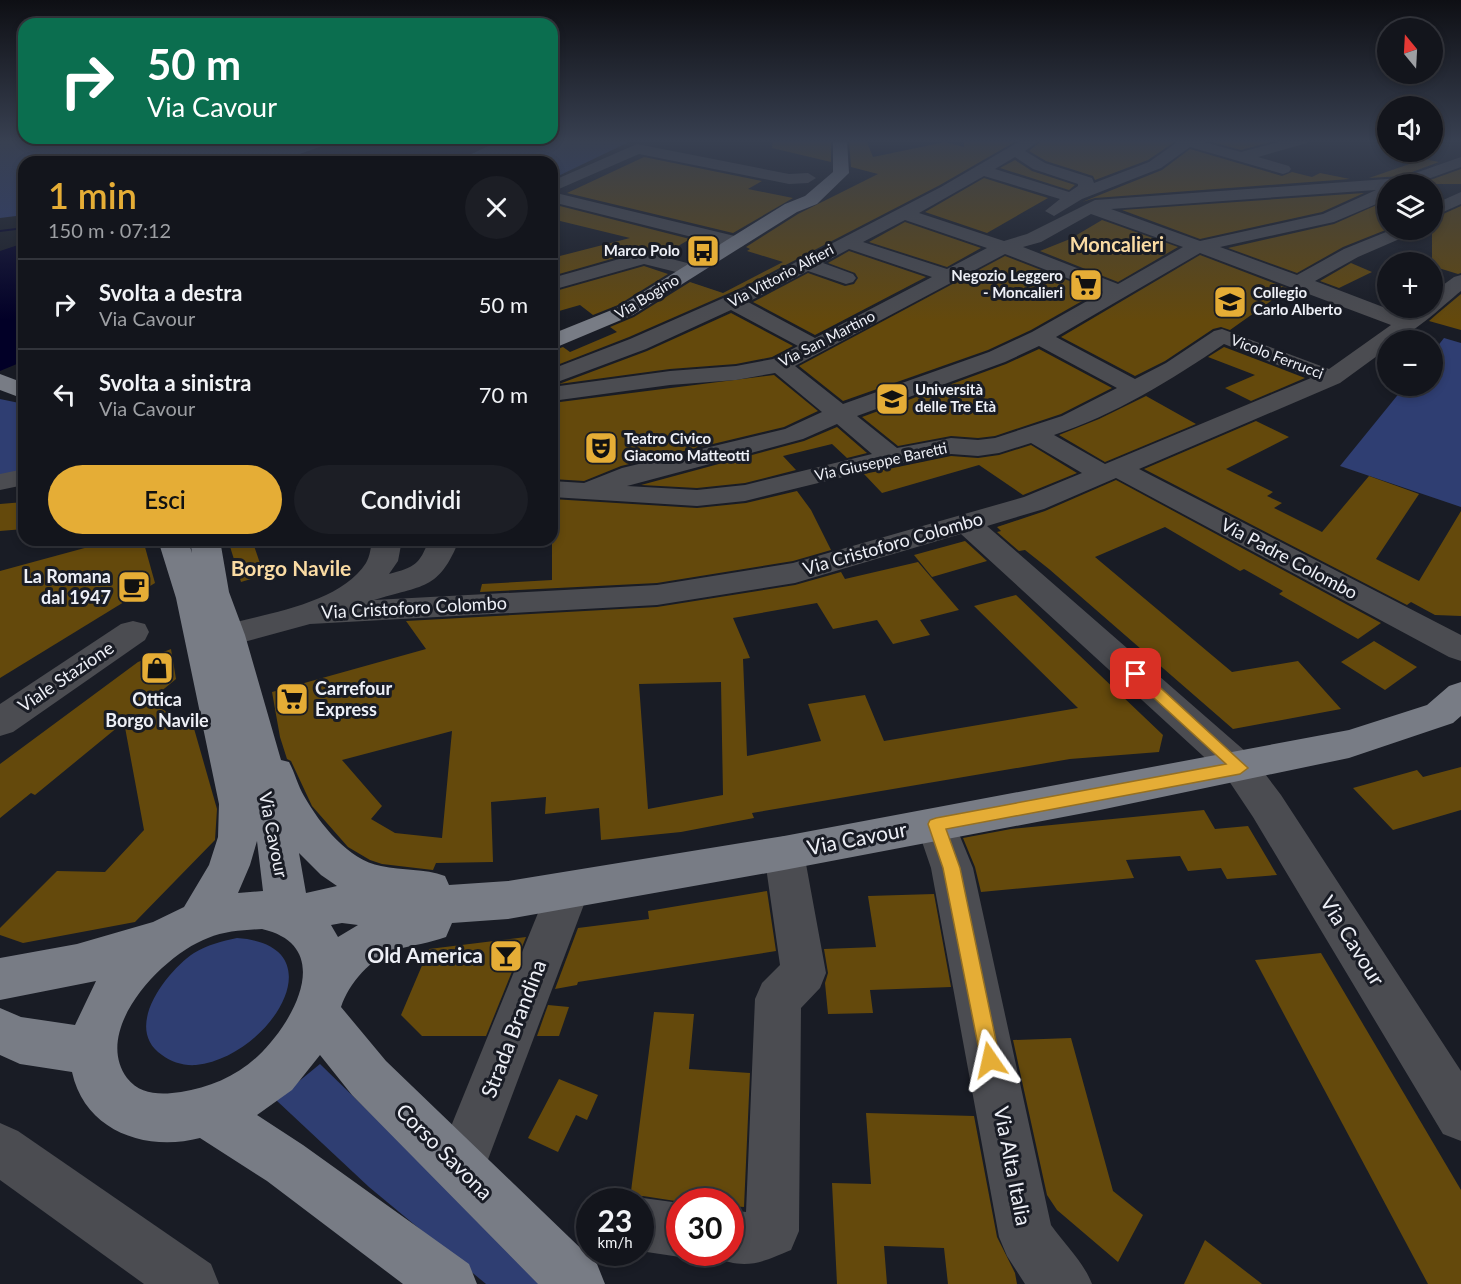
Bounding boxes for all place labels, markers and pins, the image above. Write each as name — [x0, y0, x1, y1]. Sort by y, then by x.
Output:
bus stop icon: Marco Polo — [685, 233, 721, 269]
place label: Marco Polo — [604, 241, 680, 259]
place label: Negozio Leggero - Moncalieri — [951, 266, 1063, 301]
supermarket icon: Negozio Leggero - Moncalieri — [1068, 267, 1104, 303]
place label: Collegio Carlo Alberto — [1253, 283, 1342, 318]
school or university icon: Collegio Carlo Alberto — [1212, 284, 1248, 320]
place label: Università delle Tre Età — [915, 380, 996, 415]
school or university icon: Università delle Tre Età — [874, 381, 910, 417]
place label: Teatro Civico Giacomo Matteotti — [624, 429, 750, 464]
theatre icon: Teatro Civico Giacomo Matteotti — [583, 430, 619, 466]
place label: La Romana dal 1947 — [23, 565, 111, 608]
cafe icon: La Romana dal 1947 — [116, 569, 152, 605]
pin — [1110, 648, 1161, 699]
shop icon: Ottica Borgo Navile — [139, 650, 175, 686]
place label: Carrefour Express — [315, 677, 392, 720]
supermarket icon: Carrefour Express — [274, 681, 310, 717]
place label: Ottica Borgo Navile — [105, 688, 209, 731]
bar icon: Old America — [488, 938, 524, 974]
place label: Old America — [367, 942, 483, 967]

